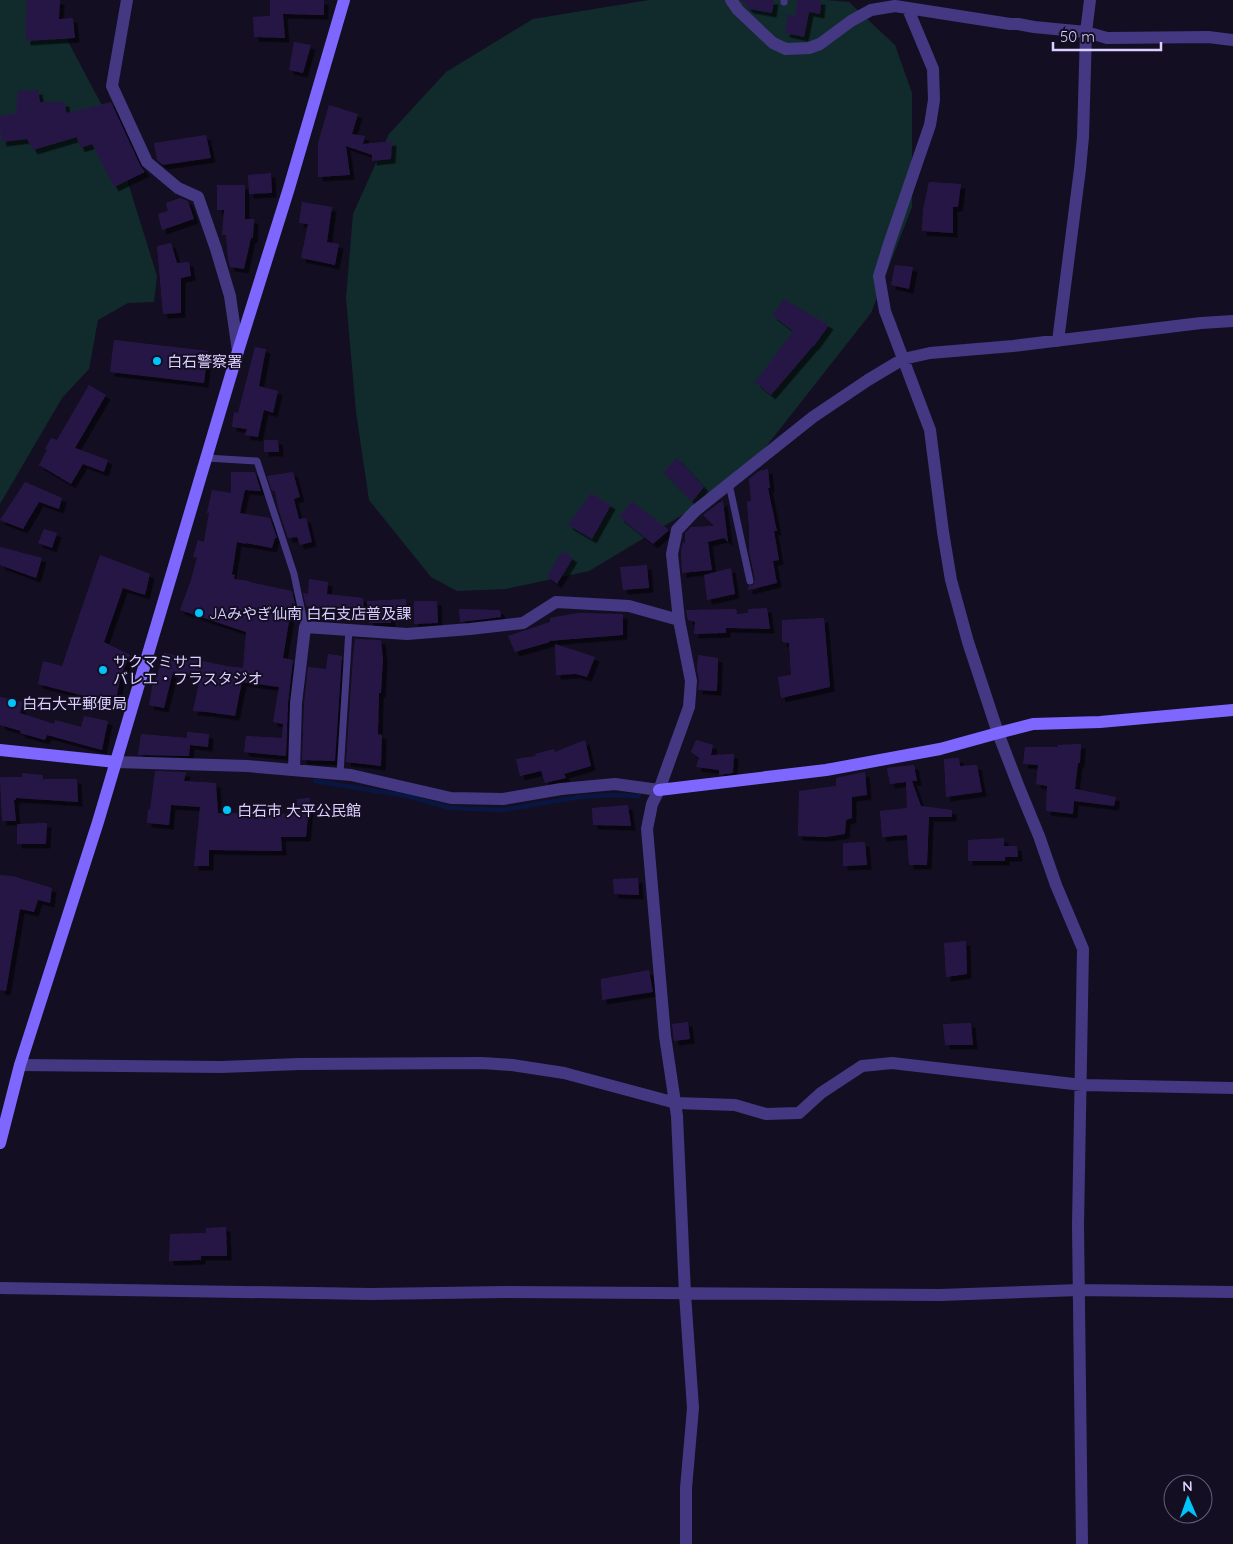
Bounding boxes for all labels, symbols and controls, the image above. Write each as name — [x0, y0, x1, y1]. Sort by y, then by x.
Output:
scale bar — [1053, 20, 1160, 52]
text: 50 m — [1060, 27, 1095, 46]
place label: 白石警察署 — [167, 352, 242, 371]
marker: 白石警察署 — [151, 355, 163, 367]
place label: JAみやぎ仙南 白石支店普及課 — [209, 604, 411, 623]
marker: JAみやぎ仙南 白石支店普及課 — [193, 607, 205, 619]
place label: サクマミサコ バレエ・フラスタジオ — [113, 652, 263, 688]
marker: サクマミサコ バレエ・フラスタジオ — [97, 664, 109, 676]
place label: 白石大平郵便局 — [22, 694, 127, 713]
marker: 白石大平郵便局 — [6, 697, 18, 709]
place label: 白石市 大平公民館 — [237, 801, 361, 820]
marker: 白石市 大平公民館 — [221, 804, 233, 816]
north arrow — [1163, 1474, 1213, 1524]
text: N — [1182, 1477, 1193, 1495]

